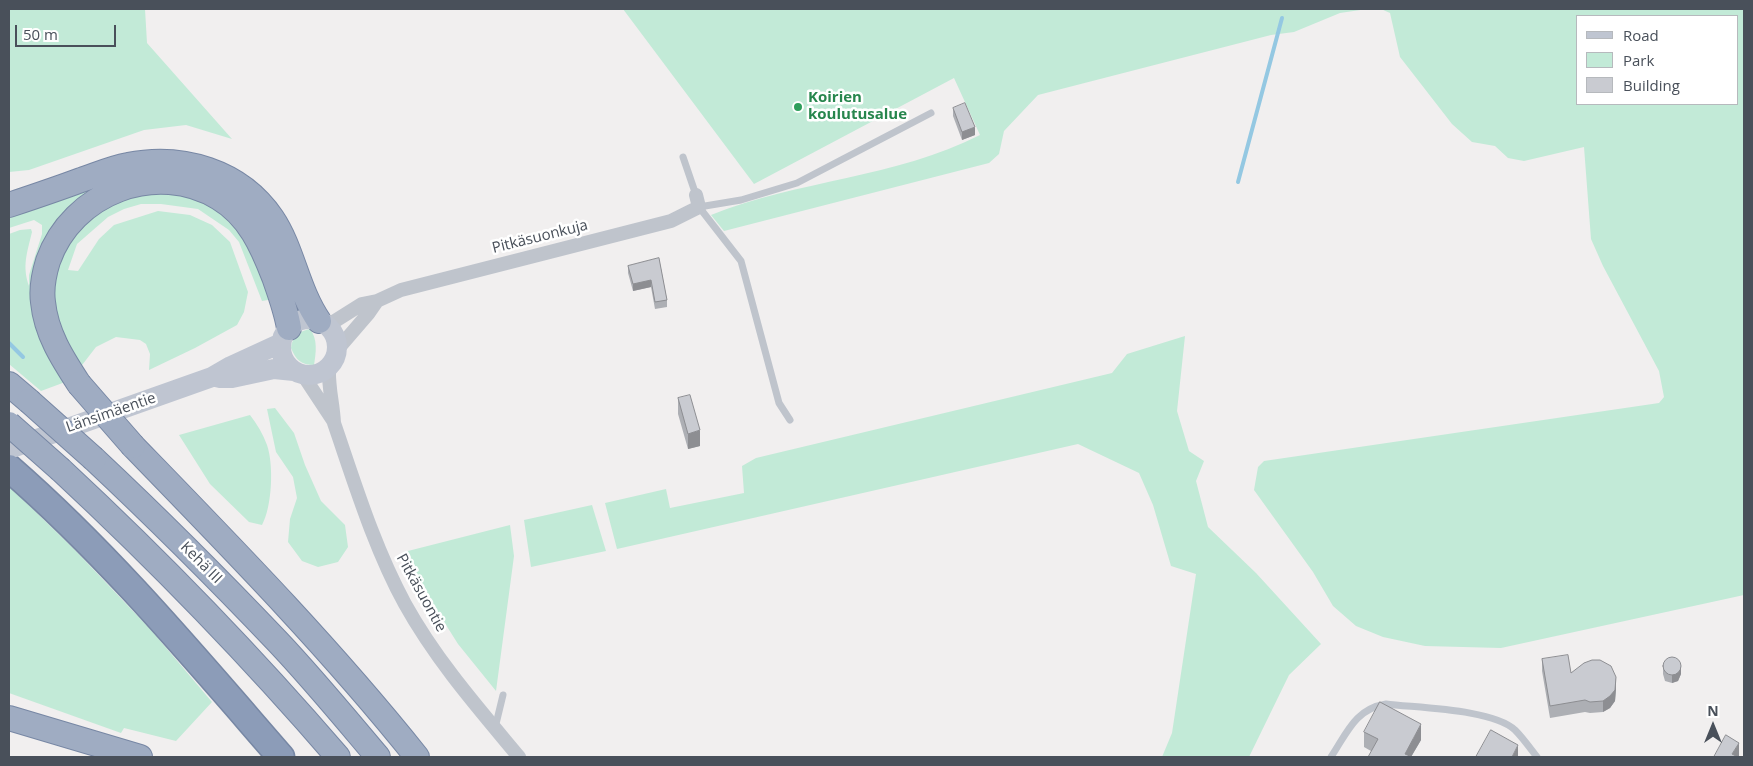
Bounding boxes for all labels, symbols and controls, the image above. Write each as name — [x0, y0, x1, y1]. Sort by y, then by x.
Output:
scale bar — [18, 15, 119, 47]
legend — [1576, 15, 1738, 105]
text: 50 m — [23, 24, 58, 44]
text: Road — [1623, 25, 1659, 45]
text: Park — [1623, 50, 1654, 70]
text: Building — [1623, 75, 1680, 95]
place label: Koirien koulutusalue — [808, 89, 907, 124]
marker: Koirien koulutusalue — [792, 101, 804, 113]
street label: Pitkäsuonkuja — [490, 216, 590, 258]
street label: Länsimäentie — [64, 389, 158, 437]
street label: Kehä III — [176, 538, 226, 588]
street label: Pitkäsuontie — [392, 551, 450, 635]
north arrow — [1688, 701, 1738, 751]
text: N — [1707, 701, 1719, 720]

